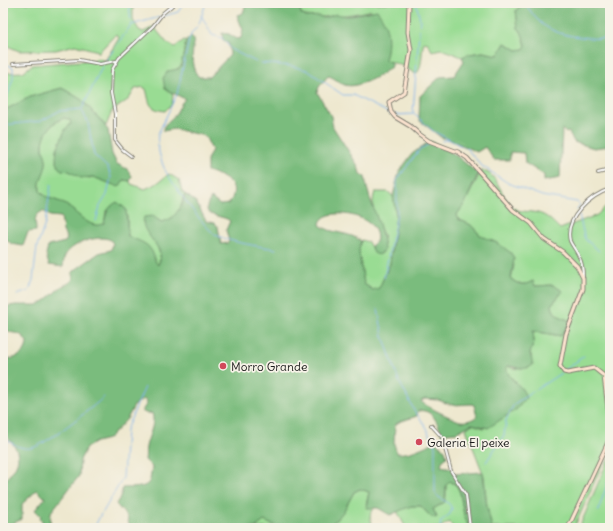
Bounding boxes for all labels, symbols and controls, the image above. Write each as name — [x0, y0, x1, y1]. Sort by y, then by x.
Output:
place label: Morro Grande — [231, 359, 307, 374]
marker: Morro Grande — [218, 361, 228, 371]
place label: Galeria El peixe — [427, 435, 510, 450]
marker: Galeria El peixe — [414, 437, 424, 447]

